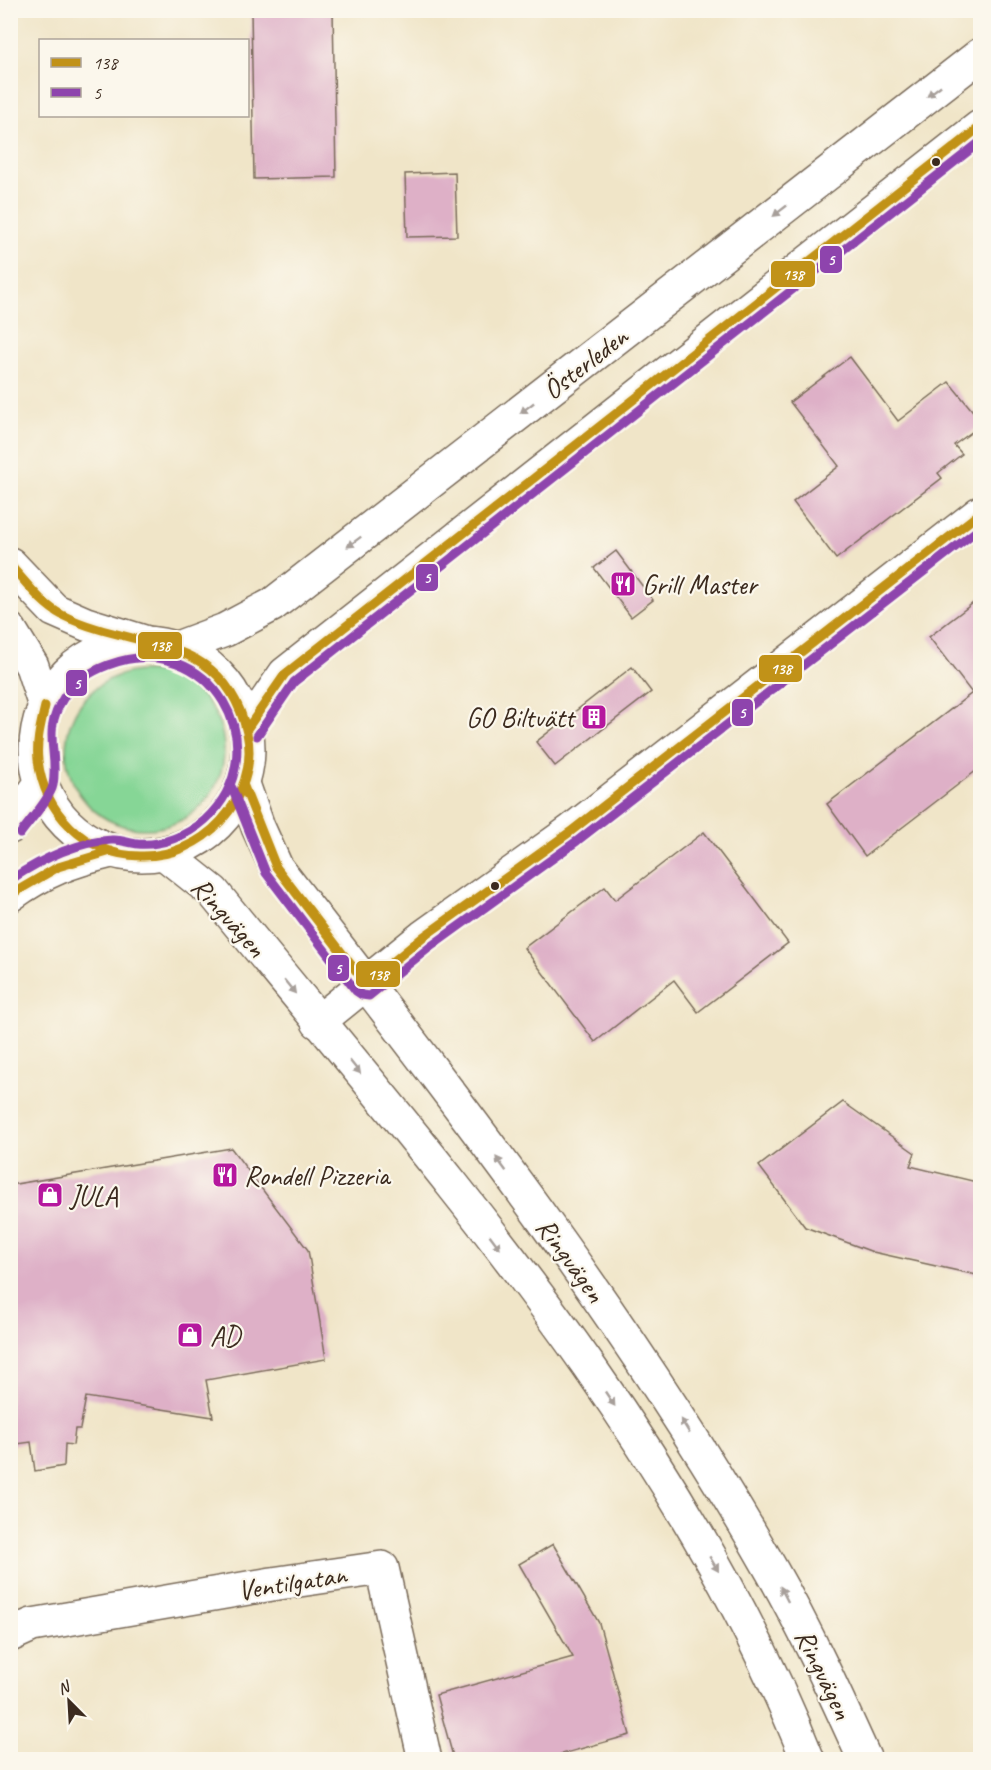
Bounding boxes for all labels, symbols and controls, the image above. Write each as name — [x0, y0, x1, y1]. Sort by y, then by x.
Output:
legend — [39, 39, 249, 117]
text: 138 — [93, 52, 119, 74]
text: 5 — [93, 82, 102, 104]
one-way arrow — [927, 85, 942, 97]
unlabelled marker — [930, 156, 942, 168]
one-way arrow — [773, 205, 788, 217]
line badge: 5 — [819, 245, 843, 274]
text: 5 — [828, 250, 837, 270]
line badge: 138 — [770, 260, 816, 288]
text: 138 — [782, 265, 806, 285]
street label: Österleden — [535, 318, 636, 407]
one-way arrow — [519, 402, 535, 415]
one-way arrow — [346, 536, 361, 548]
line badge: 5 — [415, 563, 439, 592]
place label: Grill Master — [642, 567, 759, 602]
text: 5 — [424, 568, 433, 588]
restaurant icon: Grill Master — [608, 569, 638, 599]
line badge: 138 — [137, 631, 183, 660]
text: 138 — [149, 636, 173, 656]
line badge: 138 — [758, 654, 803, 683]
text: 138 — [770, 659, 794, 679]
line badge: 5 — [65, 669, 88, 697]
text: 5 — [74, 674, 83, 694]
line badge: 5 — [731, 698, 754, 727]
place label: GO Biltvätt — [466, 700, 577, 735]
building icon: GO Biltvätt — [579, 702, 609, 732]
text: 5 — [739, 703, 748, 723]
street label: Ringvägen — [184, 870, 274, 965]
unlabelled marker — [489, 880, 501, 892]
line badge: 5 — [327, 954, 350, 982]
text: 5 — [335, 959, 344, 979]
line badge: 138 — [355, 960, 401, 988]
text: 138 — [367, 965, 391, 985]
one-way arrow — [283, 979, 296, 995]
one-way arrow — [348, 1059, 361, 1075]
one-way arrow — [495, 1156, 507, 1172]
place label: Rondell Pizzeria — [244, 1158, 392, 1193]
restaurant icon: Rondell Pizzeria — [210, 1160, 240, 1190]
place label: JULA — [68, 1178, 118, 1213]
shop icon: JULA — [35, 1180, 65, 1210]
street label: Ringvägen — [529, 1211, 614, 1309]
one-way arrow — [489, 1233, 501, 1249]
place label: AD — [210, 1318, 243, 1353]
shop icon: AD — [175, 1320, 205, 1350]
one-way arrow — [604, 1391, 615, 1407]
one-way arrow — [680, 1418, 691, 1434]
street label: Ventilgatan — [235, 1556, 350, 1608]
one-way arrow — [709, 1556, 720, 1572]
one-way arrow — [779, 1585, 789, 1602]
street label: Ringvägen — [787, 1623, 861, 1725]
north arrow — [39, 1671, 99, 1731]
text: N — [55, 1676, 75, 1699]

